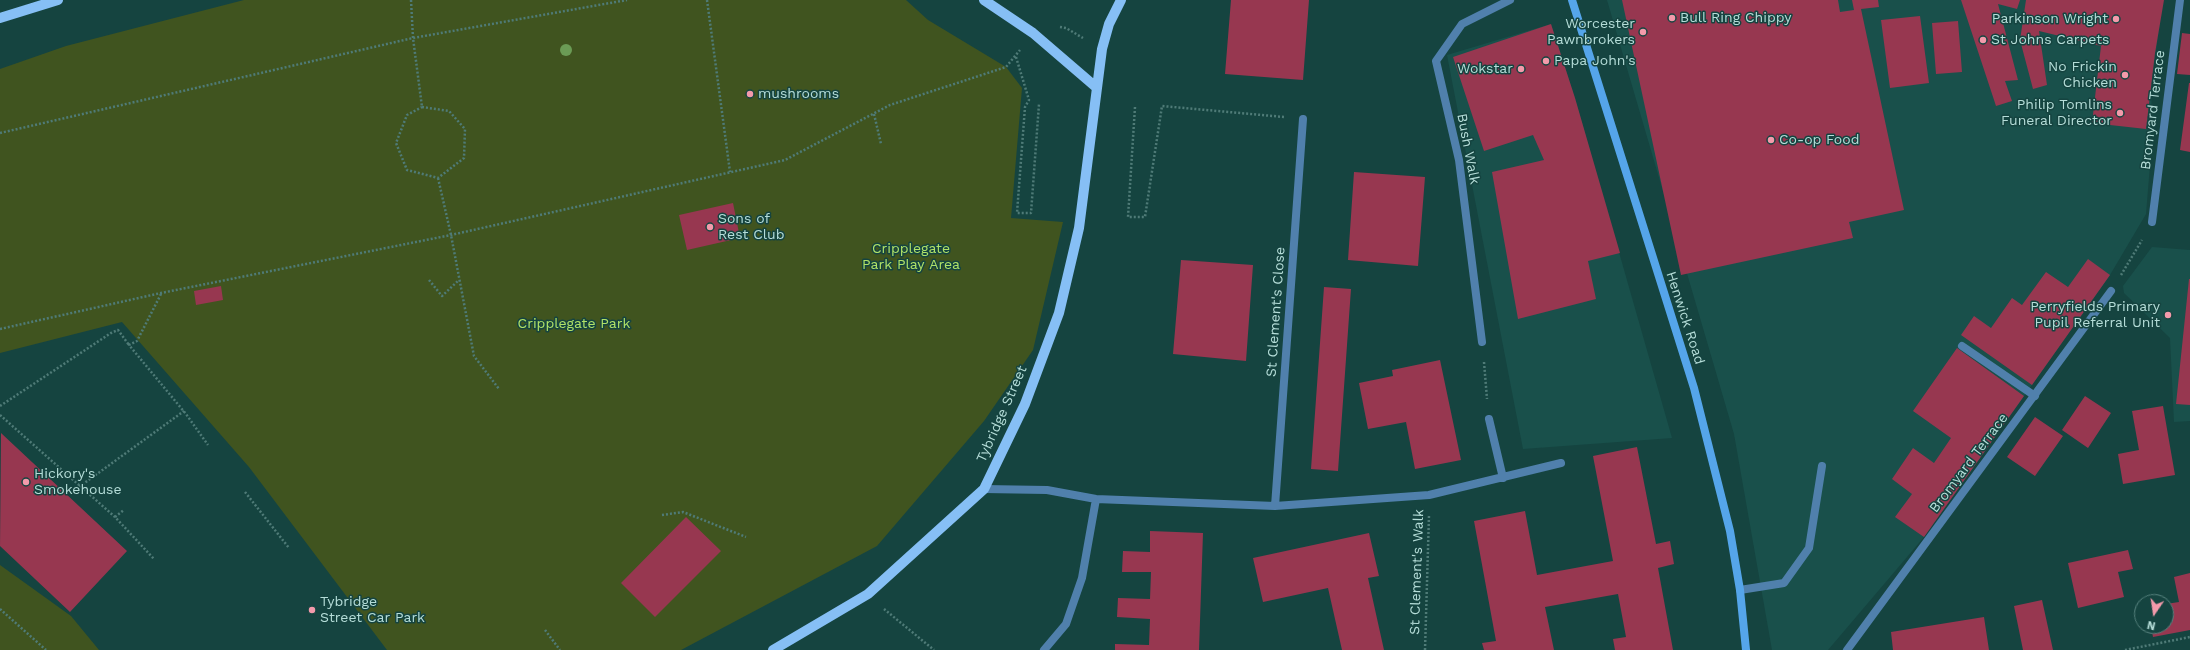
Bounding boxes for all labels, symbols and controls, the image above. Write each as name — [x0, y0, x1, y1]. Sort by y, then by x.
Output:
place label: Bull Ring Chippy — [1680, 10, 1792, 26]
place label: Parkinson Wright — [1992, 11, 2108, 27]
marker: Bull Ring Chippy — [1667, 13, 1677, 23]
marker: Parkinson Wright — [2111, 14, 2121, 24]
place label: Worcester Pawnbrokers — [1547, 16, 1635, 48]
marker: Worcester Pawnbrokers — [1638, 27, 1648, 37]
place label: St Johns Carpets — [1991, 32, 2109, 48]
marker: St Johns Carpets — [1978, 35, 1988, 45]
street label: Bromyard Terrace — [2137, 49, 2169, 171]
place label: Papa John's — [1554, 53, 1636, 69]
marker: Papa John's — [1541, 56, 1551, 66]
place label: No Frickin Chicken — [2048, 59, 2117, 92]
place label: Wokstar — [1457, 61, 1513, 77]
marker: Wokstar — [1516, 64, 1526, 74]
marker: No Frickin Chicken — [2120, 70, 2130, 80]
place label: mushrooms — [758, 86, 839, 102]
marker: mushrooms — [745, 89, 755, 99]
place label: Philip Tomlins Funeral Director — [2001, 97, 2112, 130]
marker: Philip Tomlins Funeral Director — [2115, 108, 2125, 118]
street label: Bush Walk — [1453, 112, 1483, 186]
place label: Co-op Food — [1779, 132, 1859, 148]
marker: Co-op Food — [1766, 135, 1776, 145]
place label: Sons of Rest Club — [718, 211, 784, 244]
marker: Sons of Rest Club — [705, 222, 715, 232]
park label: Cripplegate Park Play Area — [862, 241, 960, 274]
street label: St Clement's Close — [1263, 246, 1289, 378]
street label: Henwick Road — [1662, 269, 1708, 367]
place label: Perryfields Primary Pupil Referral Unit — [2030, 299, 2160, 332]
marker: Perryfields Primary Pupil Referral Unit — [2163, 310, 2173, 320]
park label: Cripplegate Park — [518, 316, 630, 332]
street label: Tybridge Street — [973, 363, 1031, 465]
street label: Bromyard Terrace — [1926, 410, 2012, 516]
place label: Hickory's Smokehouse — [34, 466, 122, 498]
marker: Hickory's Smokehouse — [21, 477, 31, 487]
street label: St Clement's Walk — [1406, 509, 1428, 635]
place label: Tybridge Street Car Park — [320, 594, 425, 626]
north arrow — [2134, 594, 2174, 634]
marker: Tybridge Street Car Park — [307, 605, 317, 615]
text: N — [2146, 618, 2157, 632]

